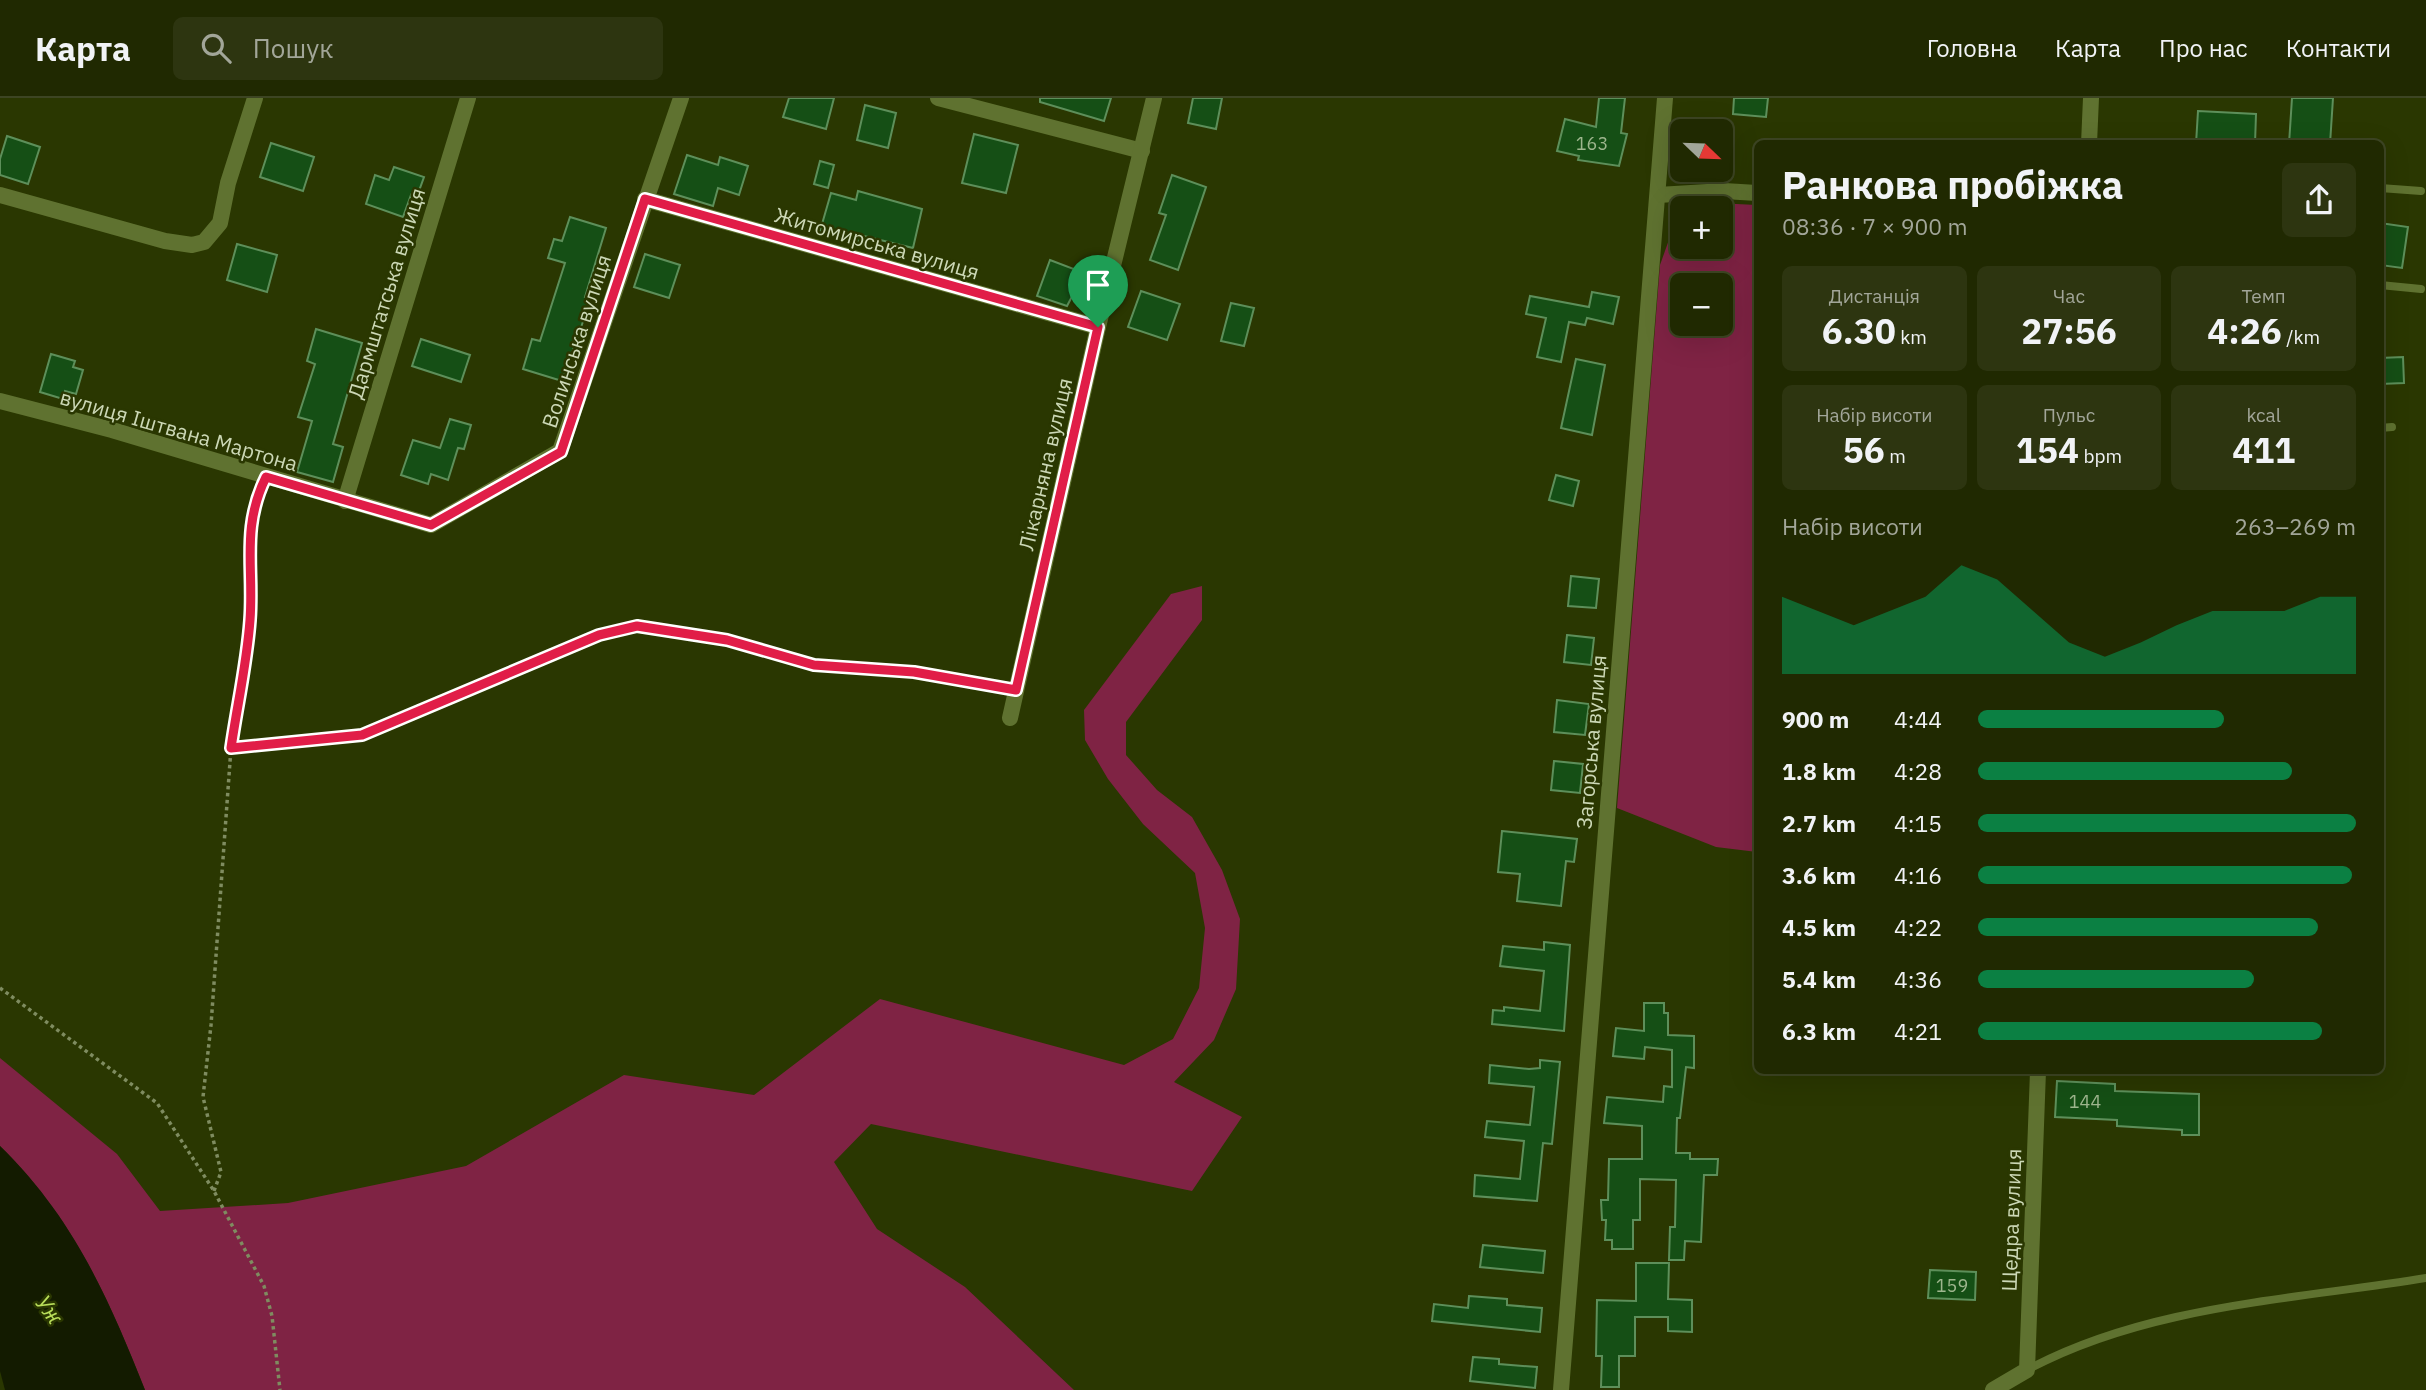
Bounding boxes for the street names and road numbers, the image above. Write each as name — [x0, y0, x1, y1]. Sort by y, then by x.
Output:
street label: Дармштатська вулиця — [341, 184, 431, 402]
street label: Житомирська вулиця — [771, 200, 983, 286]
street label: Волинська вулиця — [535, 251, 617, 431]
street label: Лікарняна вулиця — [1012, 375, 1078, 553]
street label: вулиця Іштвана Мартона — [57, 383, 301, 477]
street label: Загорська вулиця — [1569, 654, 1613, 830]
street label: Щедра вулиця — [1995, 1148, 2027, 1292]

